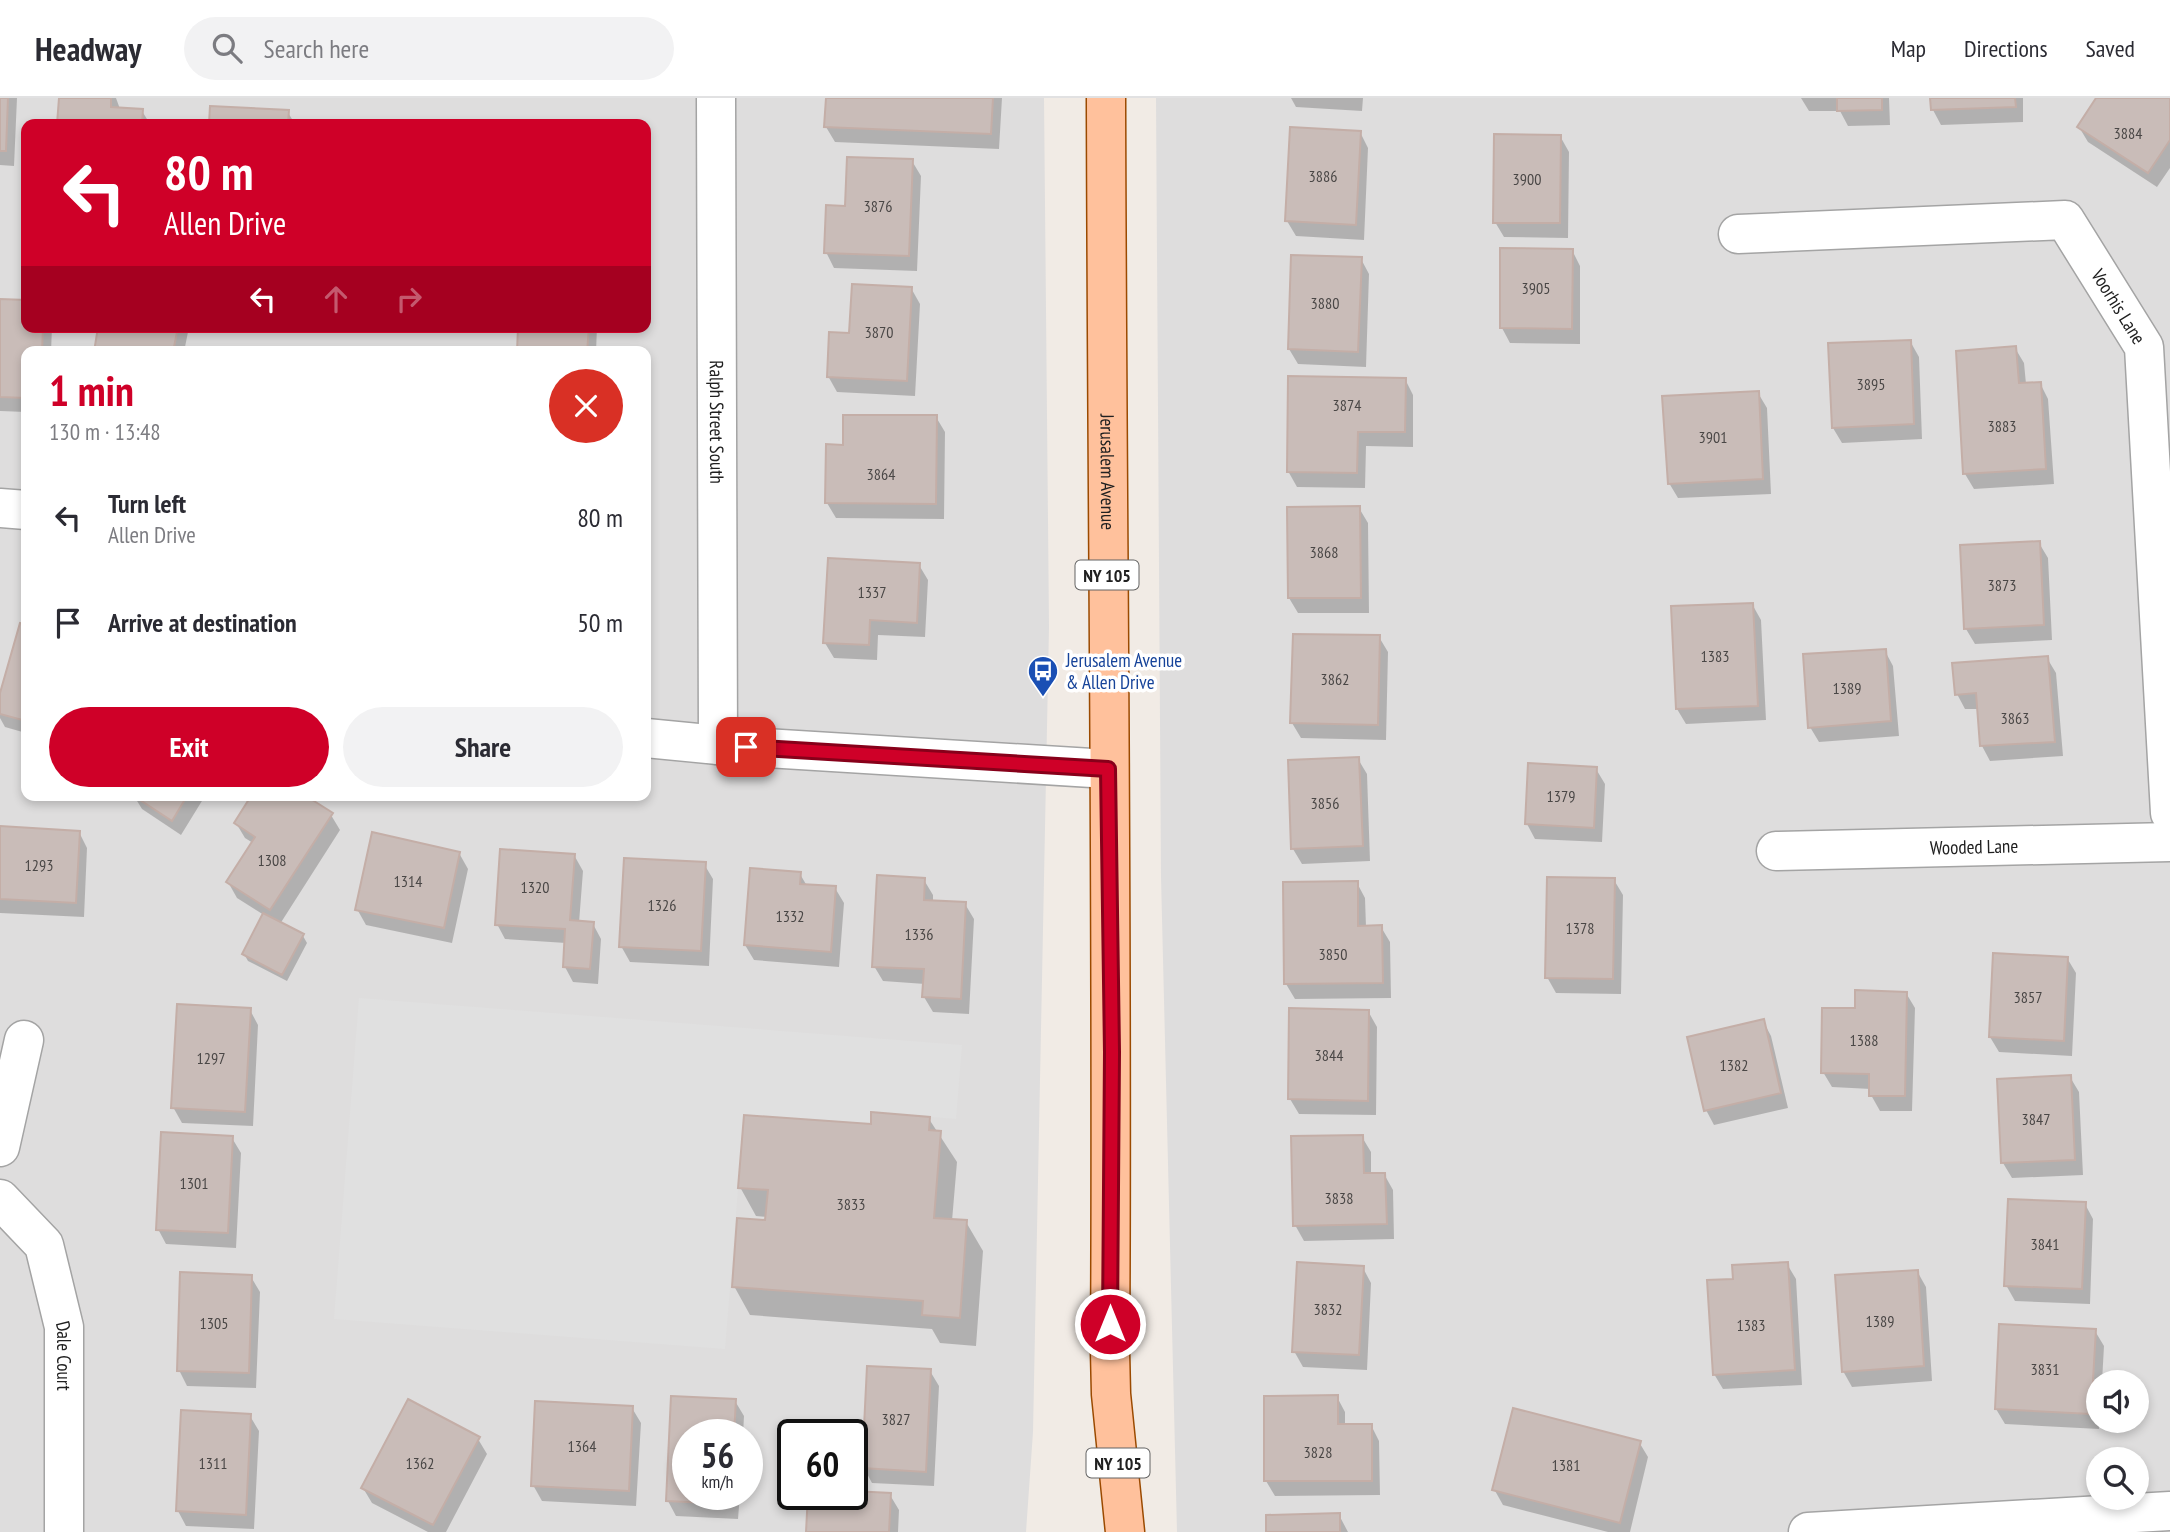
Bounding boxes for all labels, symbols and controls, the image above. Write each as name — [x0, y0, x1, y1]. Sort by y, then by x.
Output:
search box — [184, 17, 674, 80]
text: Headway — [35, 27, 142, 70]
icon: search — [208, 29, 246, 67]
text: Search here — [264, 32, 369, 65]
text: Map — [1891, 33, 1926, 64]
text: Directions — [1964, 33, 2048, 64]
text: Saved — [2086, 33, 2135, 64]
house number: 3884 — [2114, 123, 2142, 143]
text: 80 m — [164, 140, 253, 204]
icon: left — [49, 147, 140, 238]
house number: 3886 — [1309, 166, 1337, 186]
house number: 3900 — [1513, 169, 1541, 189]
house number: 3876 — [864, 196, 892, 216]
text: Allen Drive — [164, 202, 286, 244]
street label: Voorhis Lane — [2086, 264, 2151, 348]
house number: 3905 — [1522, 278, 1550, 298]
icon: left — [244, 280, 282, 318]
icon: ahead — [317, 280, 355, 318]
icon: right — [390, 280, 428, 318]
house number: 3880 — [1311, 293, 1339, 313]
house number: 3870 — [865, 322, 893, 342]
street label: Ralph Street South — [705, 360, 729, 484]
text: 1 min — [49, 363, 134, 418]
button: close — [549, 369, 623, 443]
house number: 3895 — [1857, 374, 1885, 394]
house number: 3874 — [1333, 395, 1361, 415]
street label: Jerusalem Avenue — [1095, 413, 1120, 530]
house number: 3883 — [1988, 416, 2016, 436]
text: 130 m · 13:48 — [49, 417, 161, 446]
house number: 3901 — [1699, 427, 1727, 447]
house number: 3864 — [867, 464, 895, 484]
text: Turn left — [108, 487, 186, 520]
icon: left — [49, 499, 87, 537]
text: 80 m — [577, 501, 623, 534]
text: Allen Drive — [108, 520, 196, 549]
house number: 3868 — [1310, 542, 1338, 562]
road number: NY 105 — [1076, 560, 1138, 589]
house number: 3873 — [1988, 575, 2016, 595]
house number: 1337 — [858, 582, 886, 602]
icon: arrive — [49, 604, 87, 642]
text: Arrive at destination — [108, 606, 297, 639]
text: 50 m — [577, 606, 623, 639]
house number: 1383 — [1701, 646, 1729, 666]
place label: Jerusalem Avenue & Allen Drive — [1065, 648, 1182, 694]
bus stop icon: Jerusalem Avenue & Allen Drive — [1026, 654, 1060, 698]
house number: 3862 — [1321, 669, 1349, 689]
house number: 1389 — [1833, 678, 1861, 698]
button: Exit — [49, 707, 329, 787]
button: Share — [343, 707, 623, 787]
house number: 3863 — [2001, 708, 2029, 728]
pin — [716, 717, 776, 777]
icon: arrive — [727, 728, 765, 766]
house number: 1379 — [1547, 786, 1575, 806]
house number: 3856 — [1311, 793, 1339, 813]
street label: Wooded Lane — [1930, 833, 2019, 859]
house number: 1308 — [258, 850, 286, 870]
house number: 1293 — [25, 855, 53, 875]
house number: 1314 — [394, 871, 422, 891]
house number: 1320 — [521, 877, 549, 897]
house number: 1326 — [648, 895, 676, 915]
house number: 1332 — [776, 906, 804, 926]
house number: 1378 — [1566, 918, 1594, 938]
house number: 1336 — [905, 924, 933, 944]
house number: 3850 — [1319, 944, 1347, 964]
house number: 3857 — [2014, 987, 2042, 1007]
house number: 1388 — [1850, 1030, 1878, 1050]
house number: 3844 — [1315, 1045, 1343, 1065]
house number: 1297 — [197, 1048, 225, 1068]
house number: 1382 — [1720, 1055, 1748, 1075]
house number: 3847 — [2022, 1109, 2050, 1129]
house number: 1301 — [180, 1173, 208, 1193]
house number: 3838 — [1325, 1188, 1353, 1208]
house number: 3833 — [837, 1194, 865, 1214]
house number: 3841 — [2031, 1234, 2059, 1254]
position arrow — [1073, 1287, 1147, 1361]
house number: 3832 — [1314, 1299, 1342, 1319]
house number: 1389 — [1866, 1311, 1894, 1331]
house number: 1305 — [200, 1313, 228, 1333]
house number: 1383 — [1737, 1315, 1765, 1335]
street label: Dale Court — [51, 1319, 77, 1391]
house number: 3831 — [2031, 1359, 2059, 1379]
map controls — [2086, 1370, 2149, 1510]
button: sound — [2086, 1370, 2149, 1433]
house number: 3827 — [882, 1409, 910, 1429]
speed limit sign: 60 — [777, 1419, 868, 1510]
text: 56 — [701, 1432, 734, 1478]
house number: 1364 — [568, 1436, 596, 1456]
house number: 3828 — [1304, 1442, 1332, 1462]
button: search — [2086, 1447, 2149, 1510]
road number: NY 105 — [1086, 1448, 1150, 1478]
house number: 1311 — [199, 1453, 227, 1473]
house number: 1362 — [406, 1453, 434, 1473]
house number: 1381 — [1552, 1455, 1580, 1475]
text: km/h — [702, 1470, 733, 1493]

